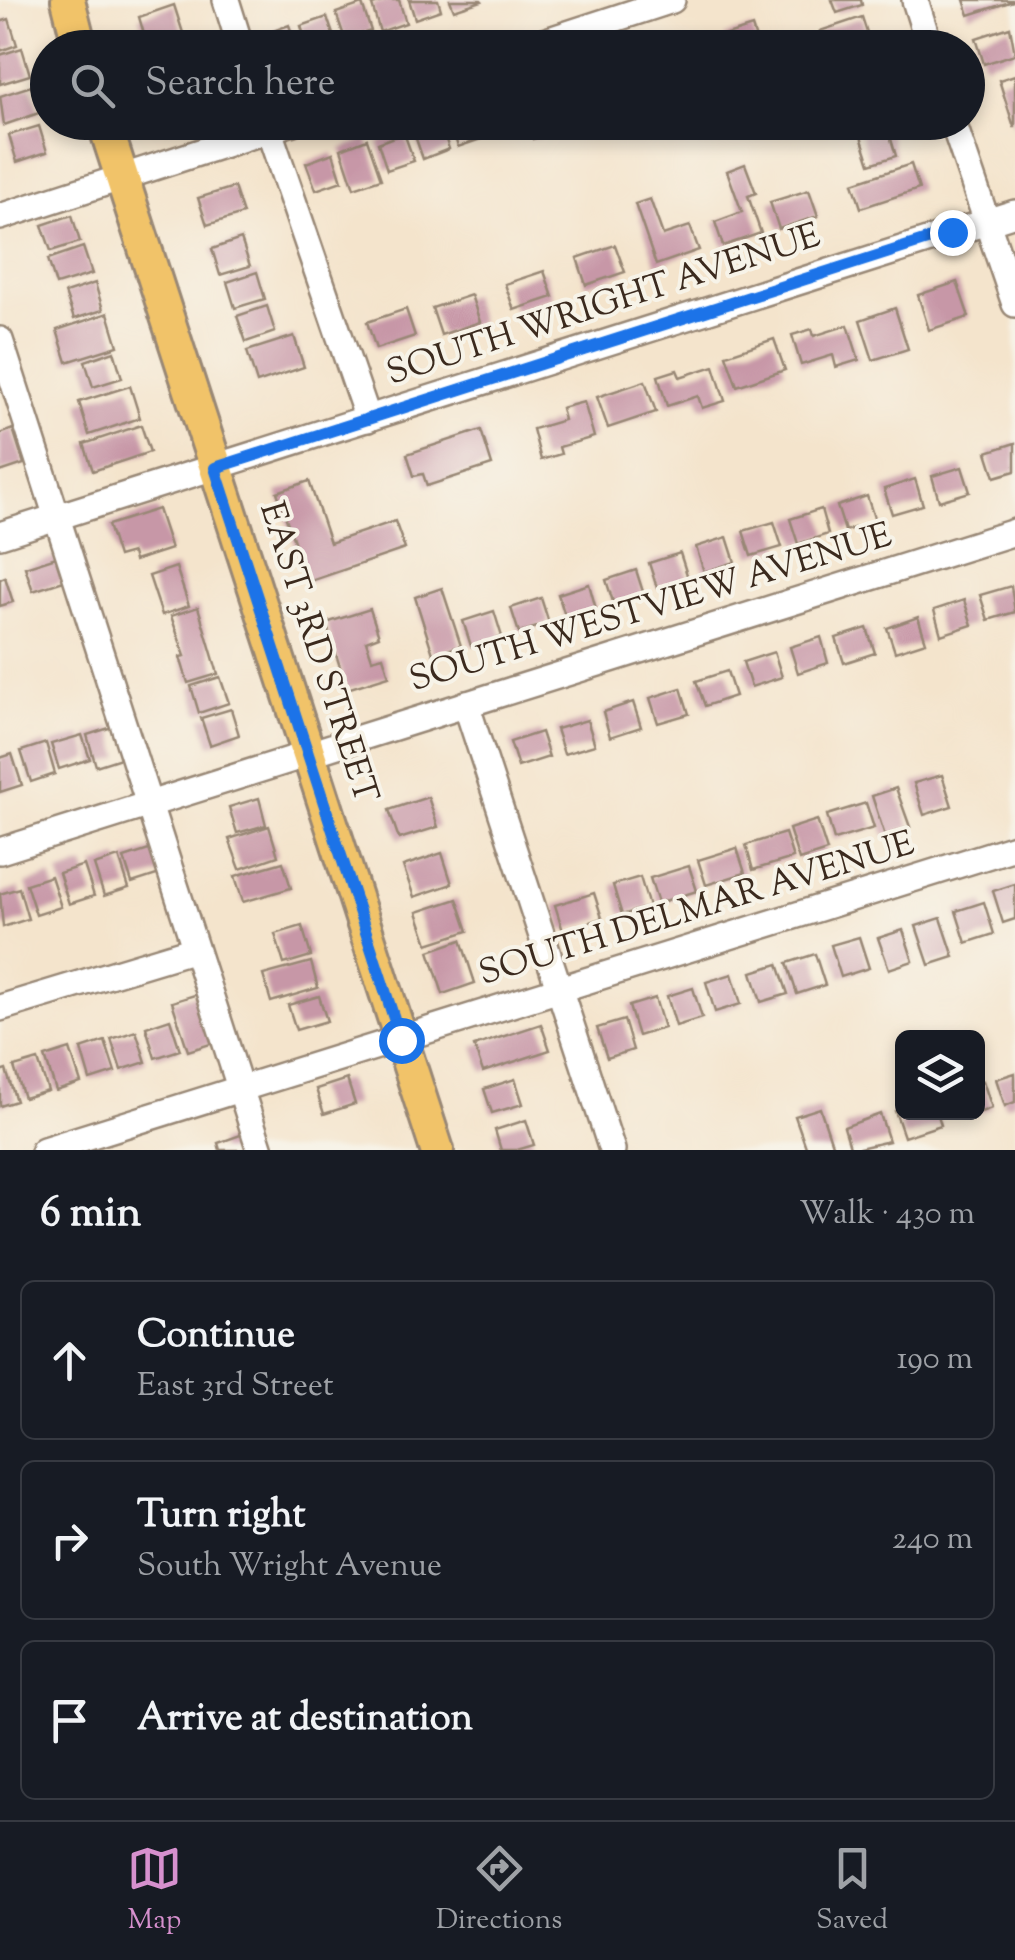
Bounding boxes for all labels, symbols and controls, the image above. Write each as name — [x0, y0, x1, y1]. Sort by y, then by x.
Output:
search box — [30, 30, 985, 140]
icon: search — [65, 58, 120, 113]
text: Search here — [145, 58, 336, 112]
route end — [930, 210, 976, 256]
street label: SOUTH WRIGHT AVENUE — [381, 212, 827, 400]
street label: EAST 3RD STREET — [244, 496, 390, 810]
street label: SOUTH WESTVIEW AVENUE — [403, 511, 899, 707]
street label: SOUTH DELMAR AVENUE — [473, 819, 921, 1001]
route start — [379, 1018, 425, 1064]
map controls — [895, 1030, 985, 1120]
button: layers — [895, 1030, 985, 1120]
text: 6 min — [40, 1185, 141, 1245]
text: Walk · 430 m — [799, 1192, 975, 1238]
text: Continue — [137, 1310, 295, 1364]
icon: ahead — [42, 1333, 97, 1388]
text: 190 m — [897, 1337, 973, 1383]
text: East 3rd Street — [137, 1364, 334, 1410]
text: Turn right — [137, 1490, 305, 1544]
icon: right — [42, 1513, 97, 1568]
text: 240 m — [892, 1517, 973, 1563]
text: South Wright Avenue — [137, 1544, 442, 1590]
icon: arrive — [42, 1693, 97, 1748]
text: Arrive at destination — [137, 1693, 473, 1747]
tab: Map — [127, 1841, 182, 1941]
tab: Directions — [436, 1841, 562, 1941]
tab: Saved — [816, 1841, 888, 1941]

